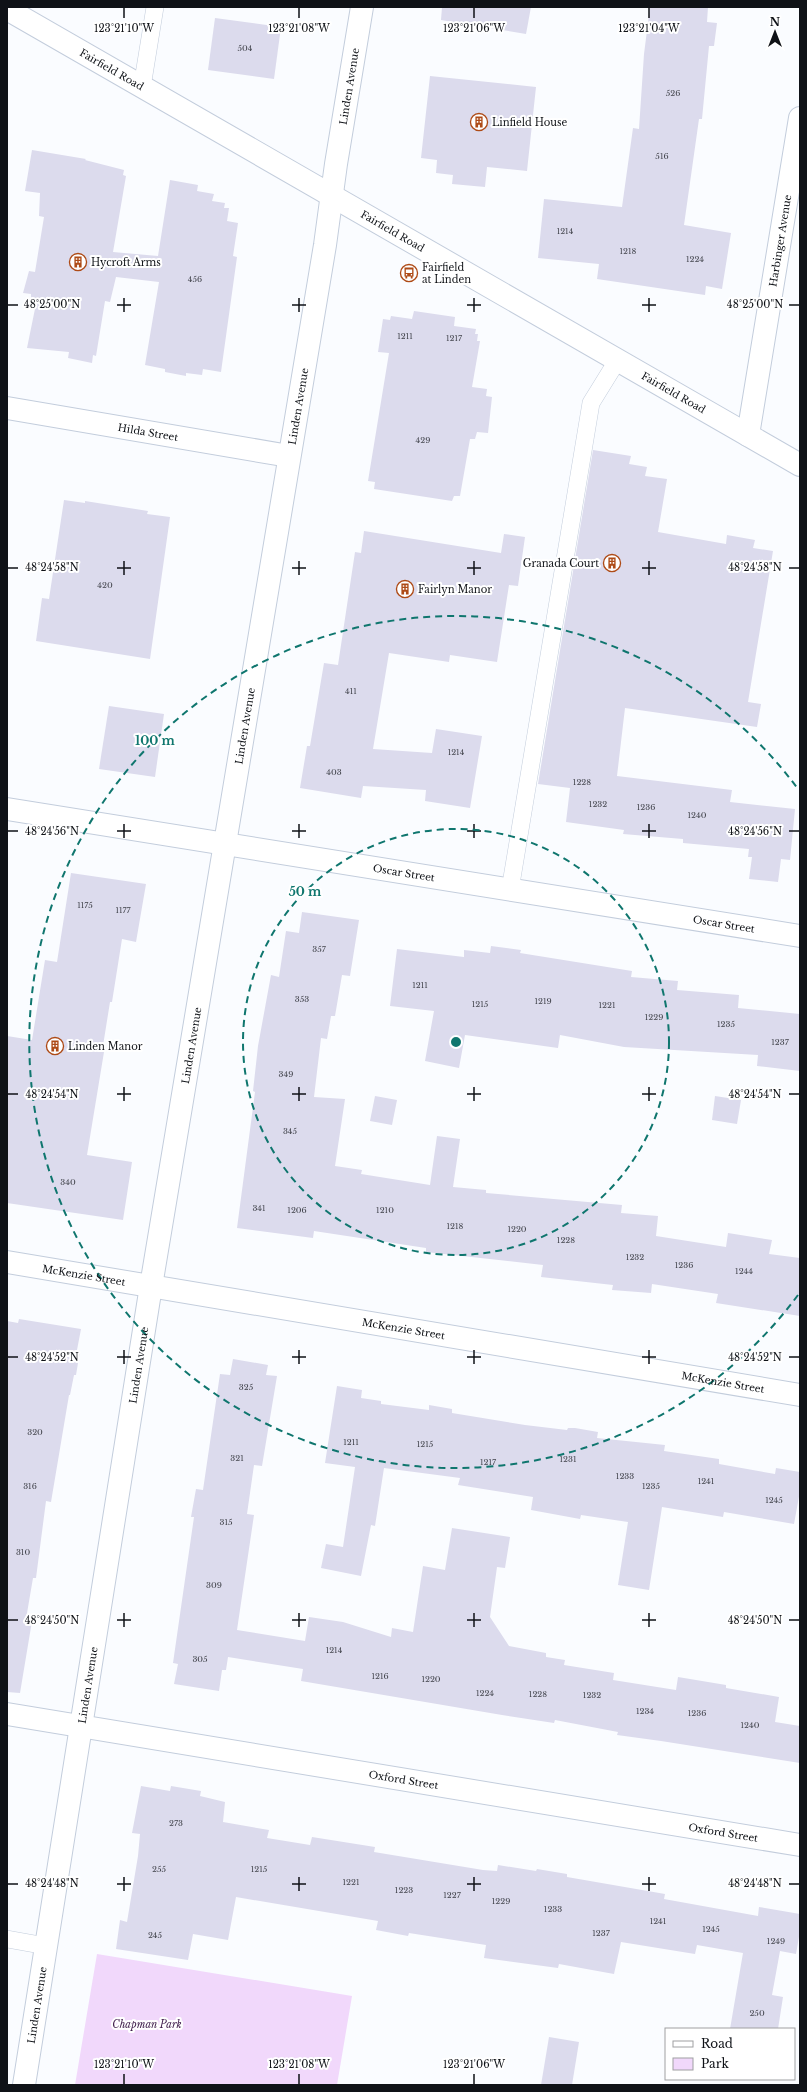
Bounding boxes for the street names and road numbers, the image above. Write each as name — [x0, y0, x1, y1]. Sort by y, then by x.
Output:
street label: Fairfield Road — [78, 46, 146, 93]
street label: Linden Avenue — [336, 47, 362, 126]
street label: Harbinger Avenue — [766, 193, 794, 288]
street label: Fairfield Road — [358, 207, 427, 254]
street label: Linden Avenue — [285, 367, 311, 446]
street label: Fairfield Road — [639, 369, 708, 416]
street label: Hilda Street — [117, 420, 179, 444]
street label: Linden Avenue — [232, 686, 257, 765]
street label: Oscar Street — [372, 861, 436, 884]
street label: Oscar Street — [692, 912, 756, 935]
street label: Linden Avenue — [178, 1006, 204, 1085]
street label: McKenzie Street — [41, 1262, 127, 1288]
street label: McKenzie Street — [361, 1315, 446, 1342]
street label: Linden Avenue — [126, 1325, 151, 1404]
street label: McKenzie Street — [681, 1369, 766, 1395]
street label: Linden Avenue — [75, 1645, 100, 1724]
street label: Oxford Street — [368, 1767, 440, 1792]
street label: Oxford Street — [688, 1820, 759, 1845]
street label: Linden Avenue — [24, 1965, 49, 2044]

